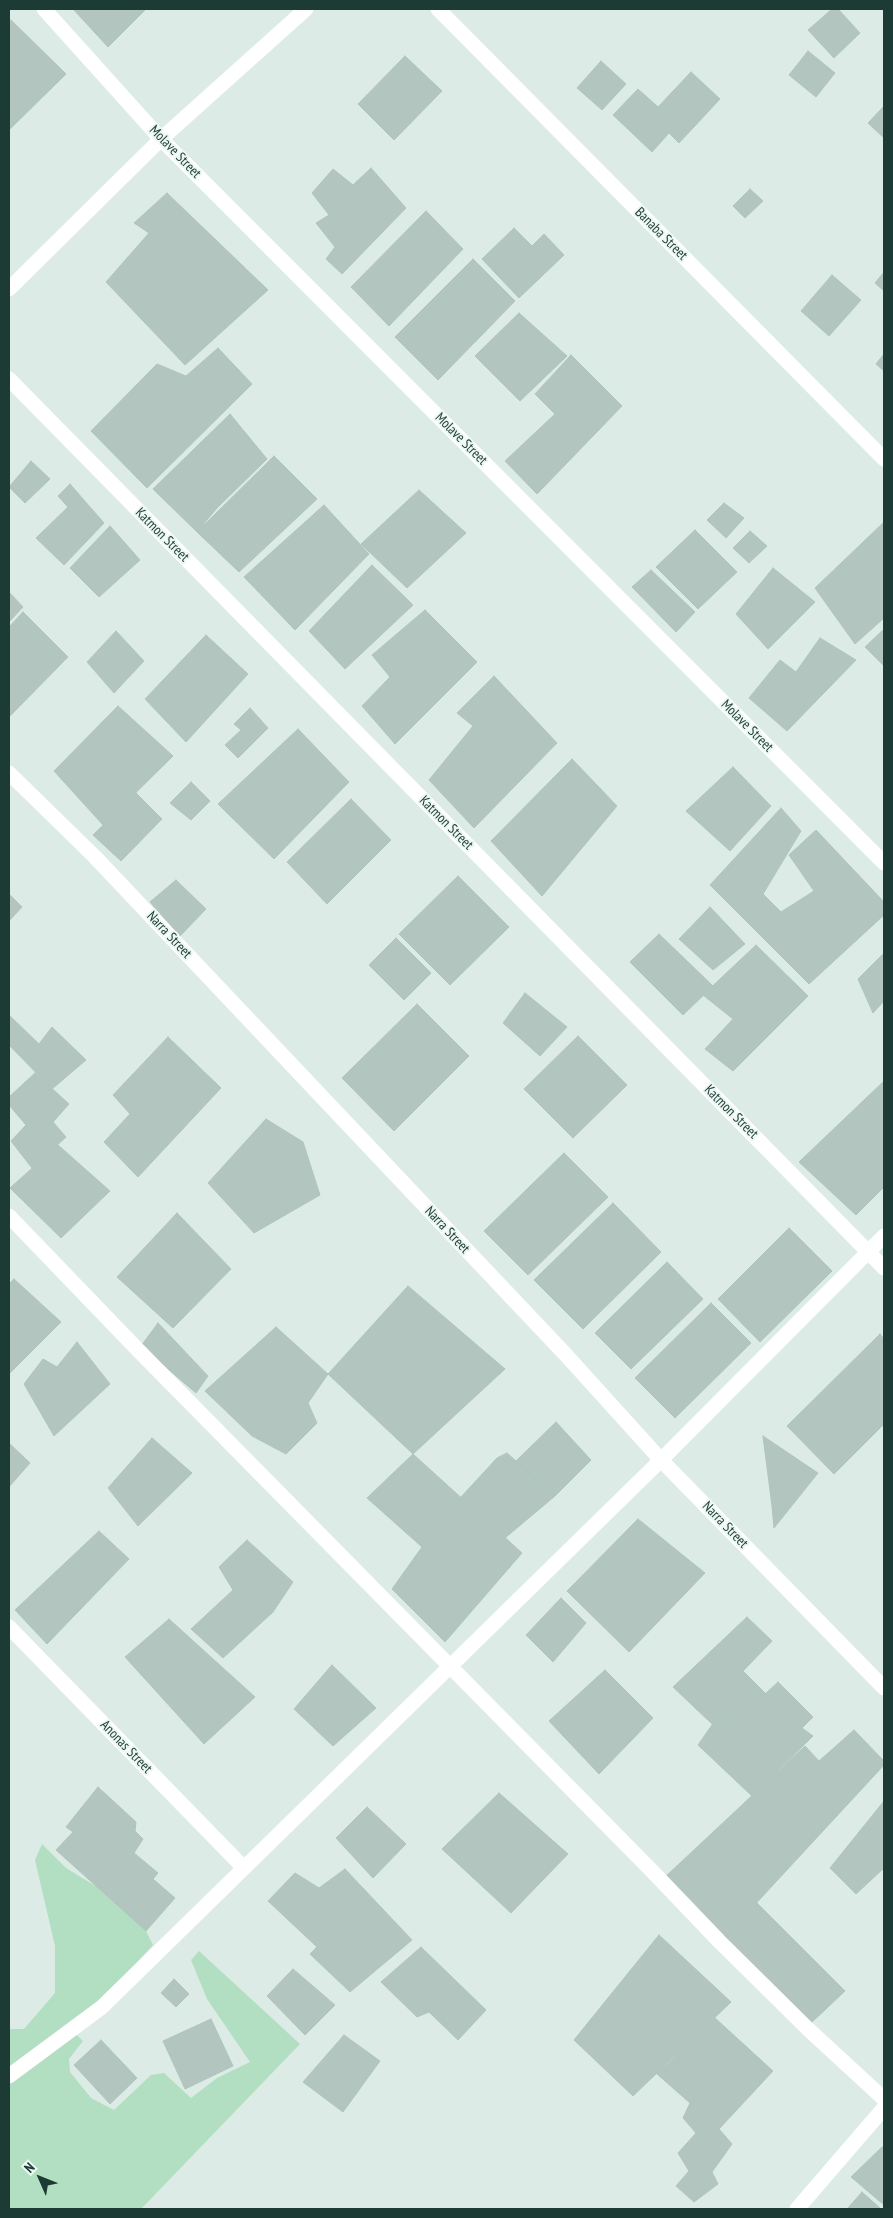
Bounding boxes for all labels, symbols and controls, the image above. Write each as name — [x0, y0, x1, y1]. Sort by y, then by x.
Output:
street label: Molave Street — [146, 122, 204, 182]
street label: Banaba Street — [631, 204, 691, 264]
street label: Molave Street — [431, 409, 491, 469]
street label: Katmon Street — [132, 505, 192, 565]
street label: Molave Street — [717, 696, 777, 756]
street label: Katmon Street — [416, 793, 476, 853]
street label: Narra Street — [143, 908, 195, 962]
street label: Katmon Street — [701, 1082, 761, 1142]
street label: Narra Street — [421, 1203, 473, 1257]
street label: Narra Street — [699, 1498, 751, 1552]
street label: Anonas Street — [97, 1717, 155, 1777]
north arrow — [15, 2153, 65, 2203]
text: N — [20, 2159, 38, 2177]

